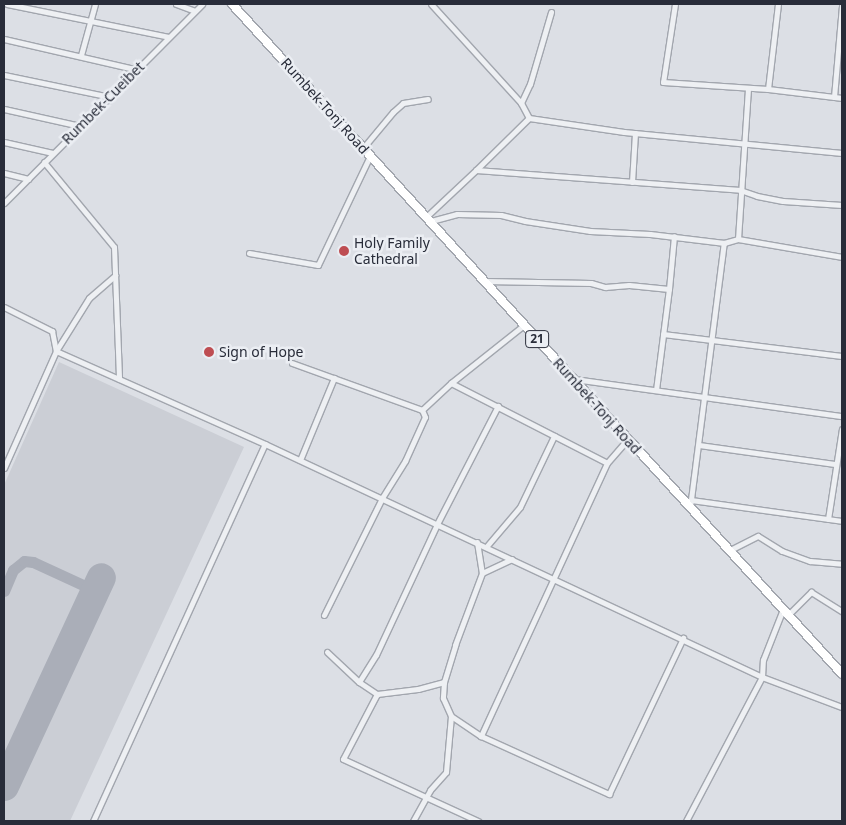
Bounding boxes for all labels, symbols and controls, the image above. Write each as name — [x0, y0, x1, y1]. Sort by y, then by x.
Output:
street label: Rumbek-Tonj Road — [278, 55, 372, 157]
street label: Rumbek-Cueibet — [58, 58, 148, 148]
place label: Holy Family Cathedral — [354, 235, 430, 268]
marker: Holy Family Cathedral — [338, 245, 350, 257]
road number: 21 — [524, 329, 550, 348]
place label: Sign of Hope — [219, 344, 303, 360]
marker: Sign of Hope — [203, 346, 215, 358]
street label: Rumbek-Tonj Road — [550, 355, 644, 457]

